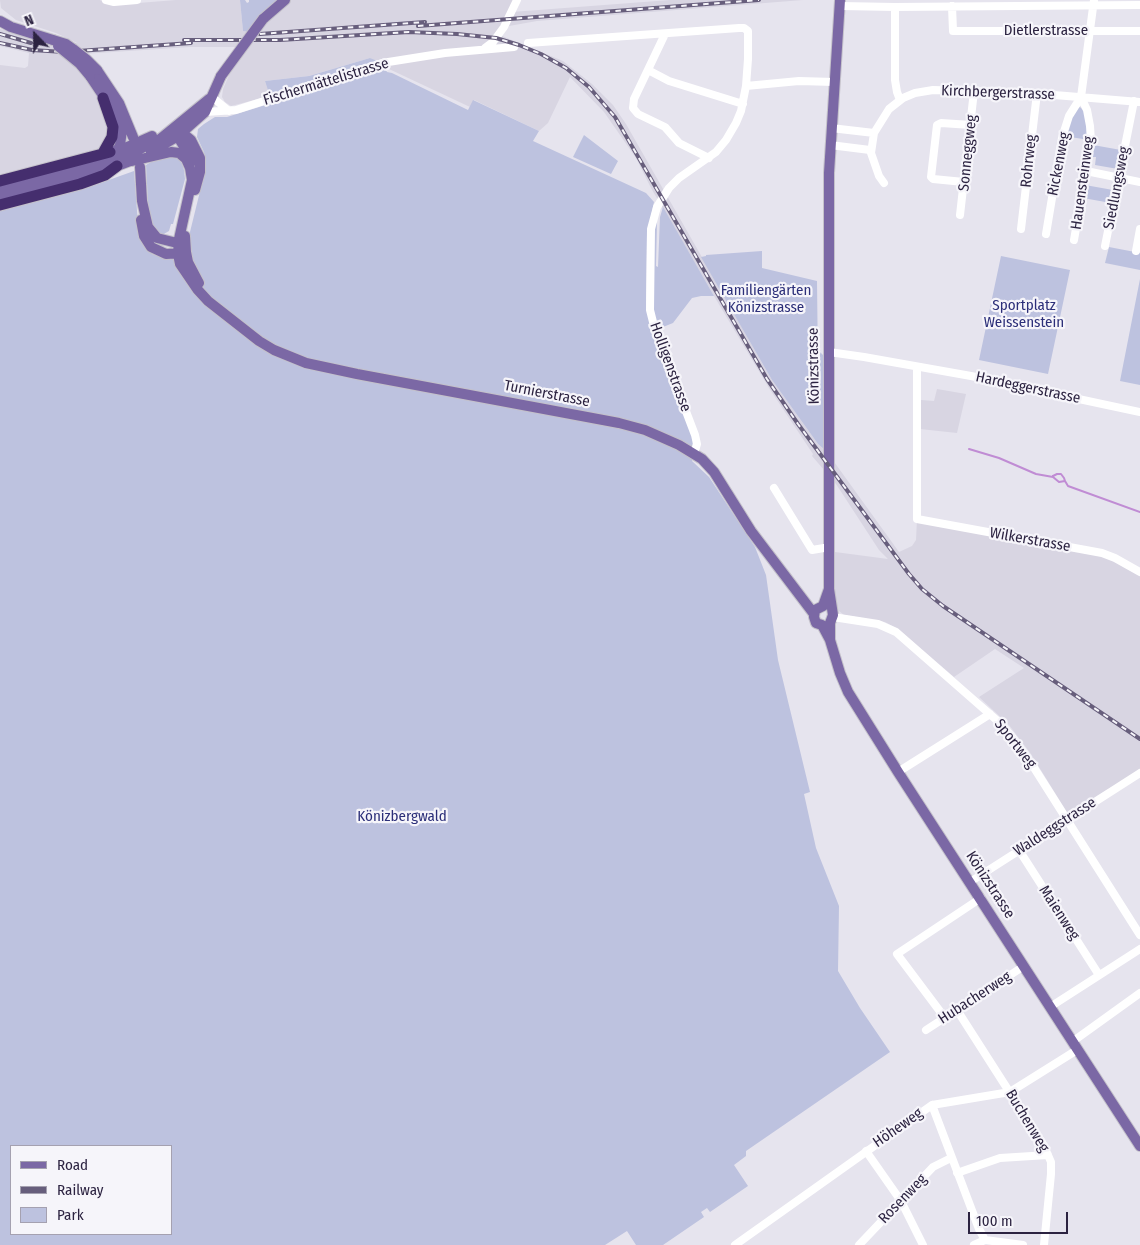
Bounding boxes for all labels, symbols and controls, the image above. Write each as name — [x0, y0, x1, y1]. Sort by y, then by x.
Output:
north arrow — [10, 10, 60, 60]
text: N — [22, 11, 36, 30]
street label: Dietlerstrasse — [1004, 22, 1088, 40]
street label: Fischermättelistrasse — [261, 54, 391, 110]
street label: Kirchbergerstrasse — [941, 82, 1055, 104]
street label: Sonneggweg — [955, 114, 981, 192]
street label: Rickenweg — [1044, 130, 1074, 198]
street label: Rohrweg — [1017, 134, 1041, 188]
street label: Hauensteinweg — [1068, 135, 1098, 231]
street label: Siedlungsweg — [1100, 145, 1134, 231]
park label: Familiengärten Könizstrasse — [721, 282, 811, 317]
park label: Sportplatz Weissenstein — [984, 297, 1064, 332]
street label: Holligenstrasse — [645, 320, 695, 414]
street label: Könizstrasse — [804, 328, 824, 404]
street label: Hardeggerstrasse — [974, 368, 1082, 408]
street label: Turnierstrasse — [503, 377, 591, 411]
street label: Wilkerstrasse — [988, 524, 1072, 556]
street label: Sportweg — [990, 716, 1040, 772]
street label: Waldeggstrasse — [1010, 794, 1100, 860]
park label: Könizbergwald — [357, 808, 447, 826]
street label: Könizstrasse — [962, 848, 1018, 922]
street label: Maienweg — [1035, 882, 1083, 944]
street label: Hubacherweg — [935, 968, 1015, 1028]
street label: Buchenweg — [1001, 1086, 1053, 1156]
street label: Höheweg — [870, 1104, 926, 1152]
legend — [10, 1145, 172, 1235]
text: Road — [57, 1156, 88, 1174]
street label: Rosenweg — [875, 1171, 931, 1227]
text: Railway — [57, 1181, 104, 1199]
scale bar — [970, 1202, 1070, 1234]
text: Park — [57, 1206, 84, 1224]
text: 100 m — [976, 1212, 1013, 1230]

